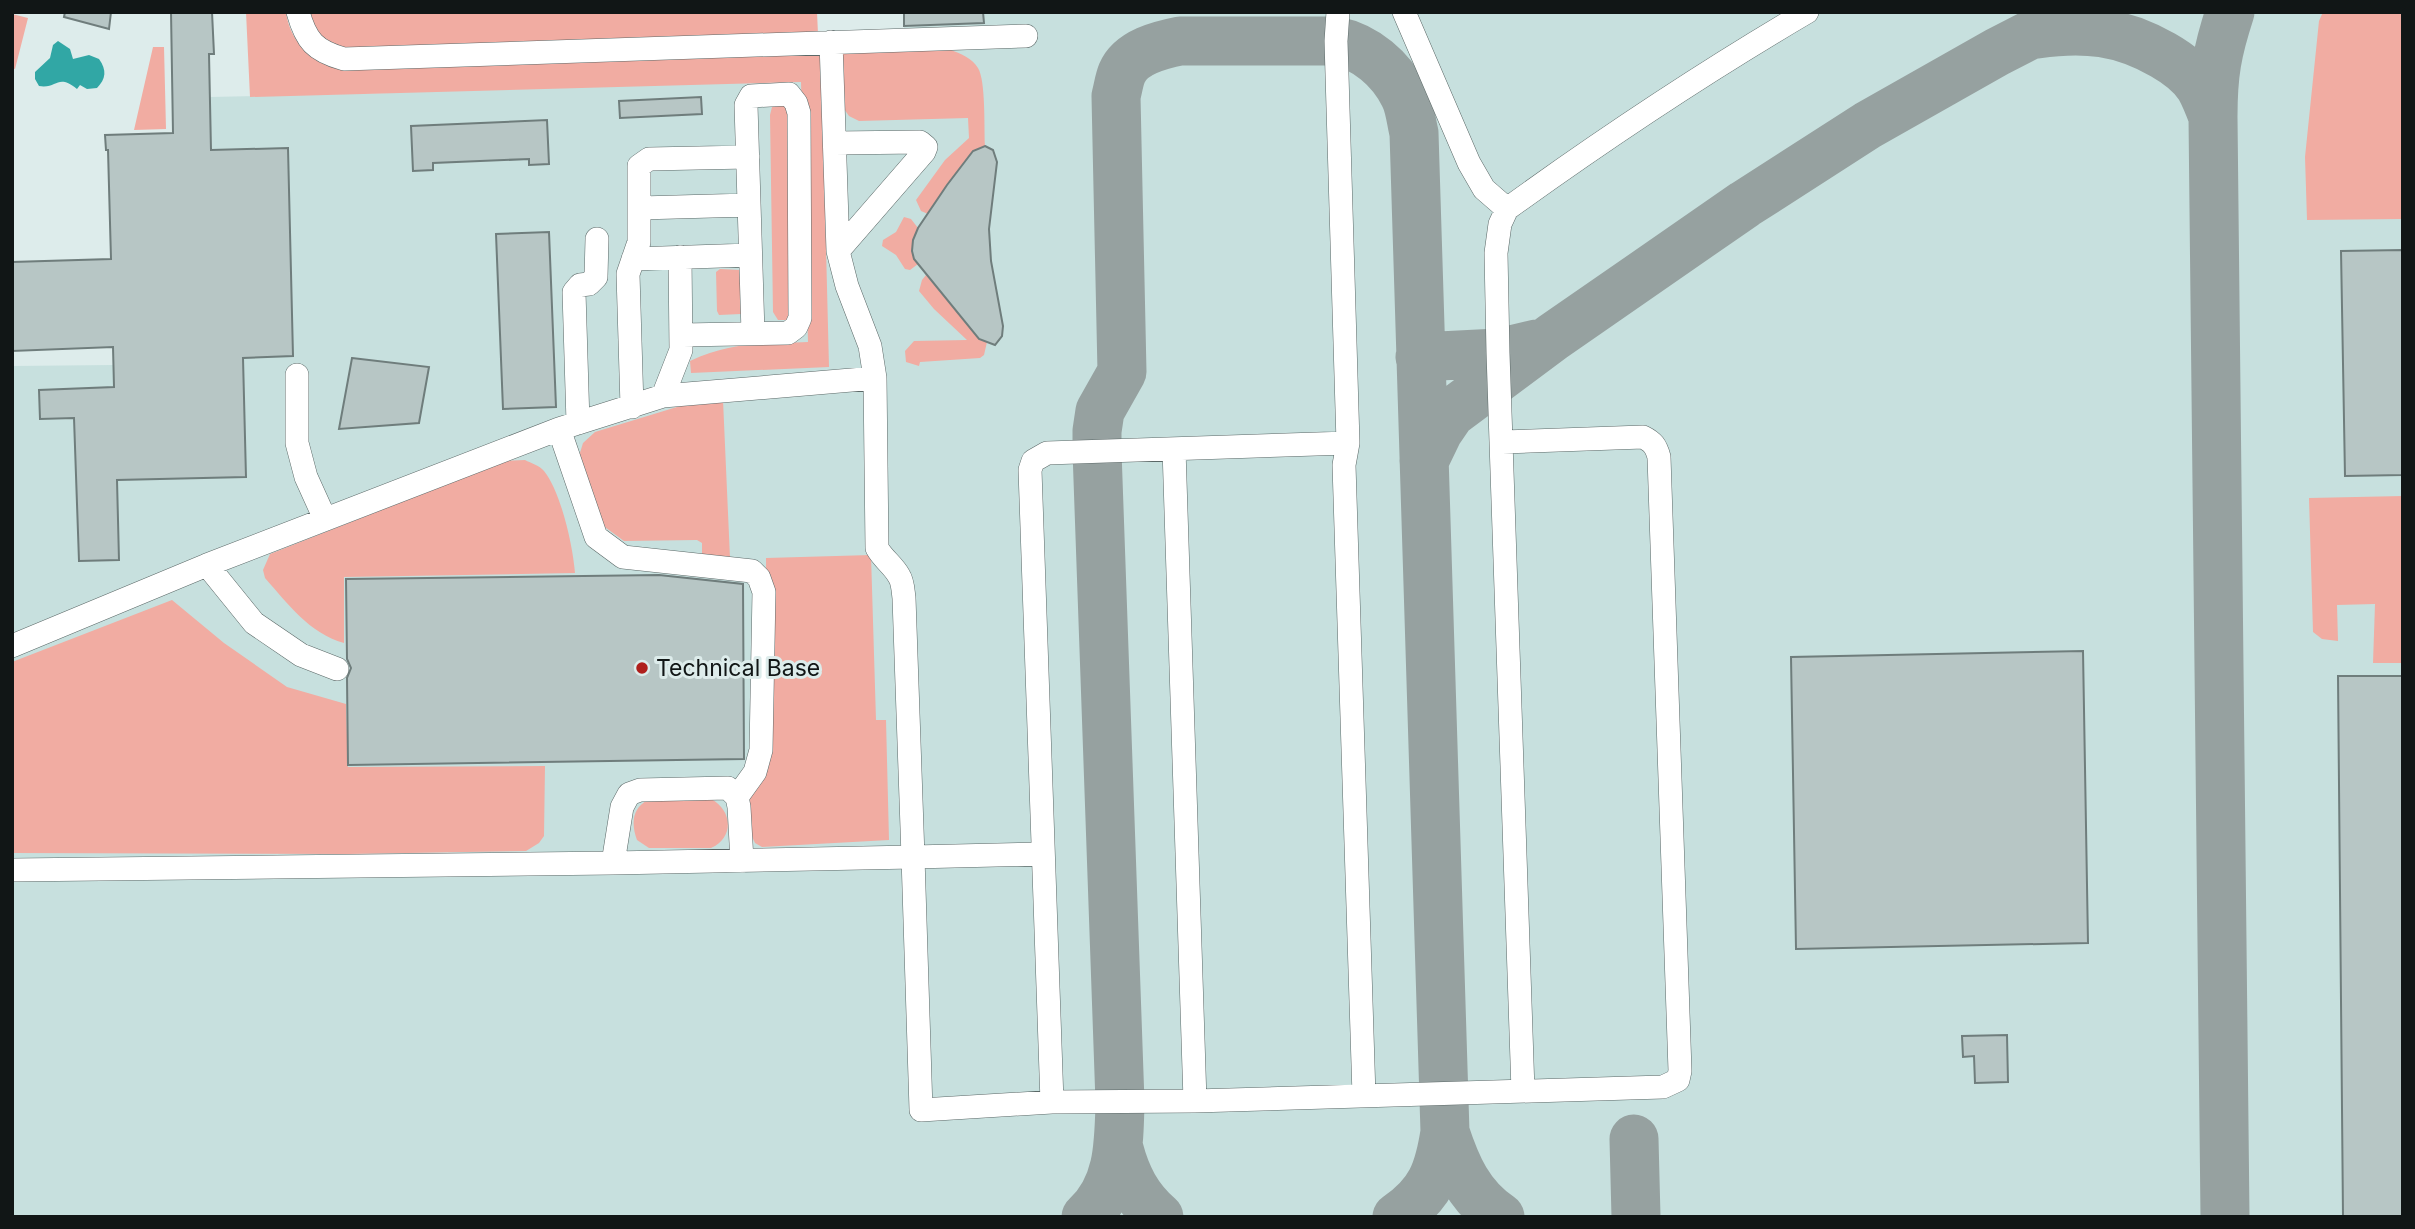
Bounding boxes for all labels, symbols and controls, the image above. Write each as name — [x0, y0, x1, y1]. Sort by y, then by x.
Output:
place label: Technical Base — [656, 654, 820, 682]
marker: Technical Base — [634, 660, 650, 676]

